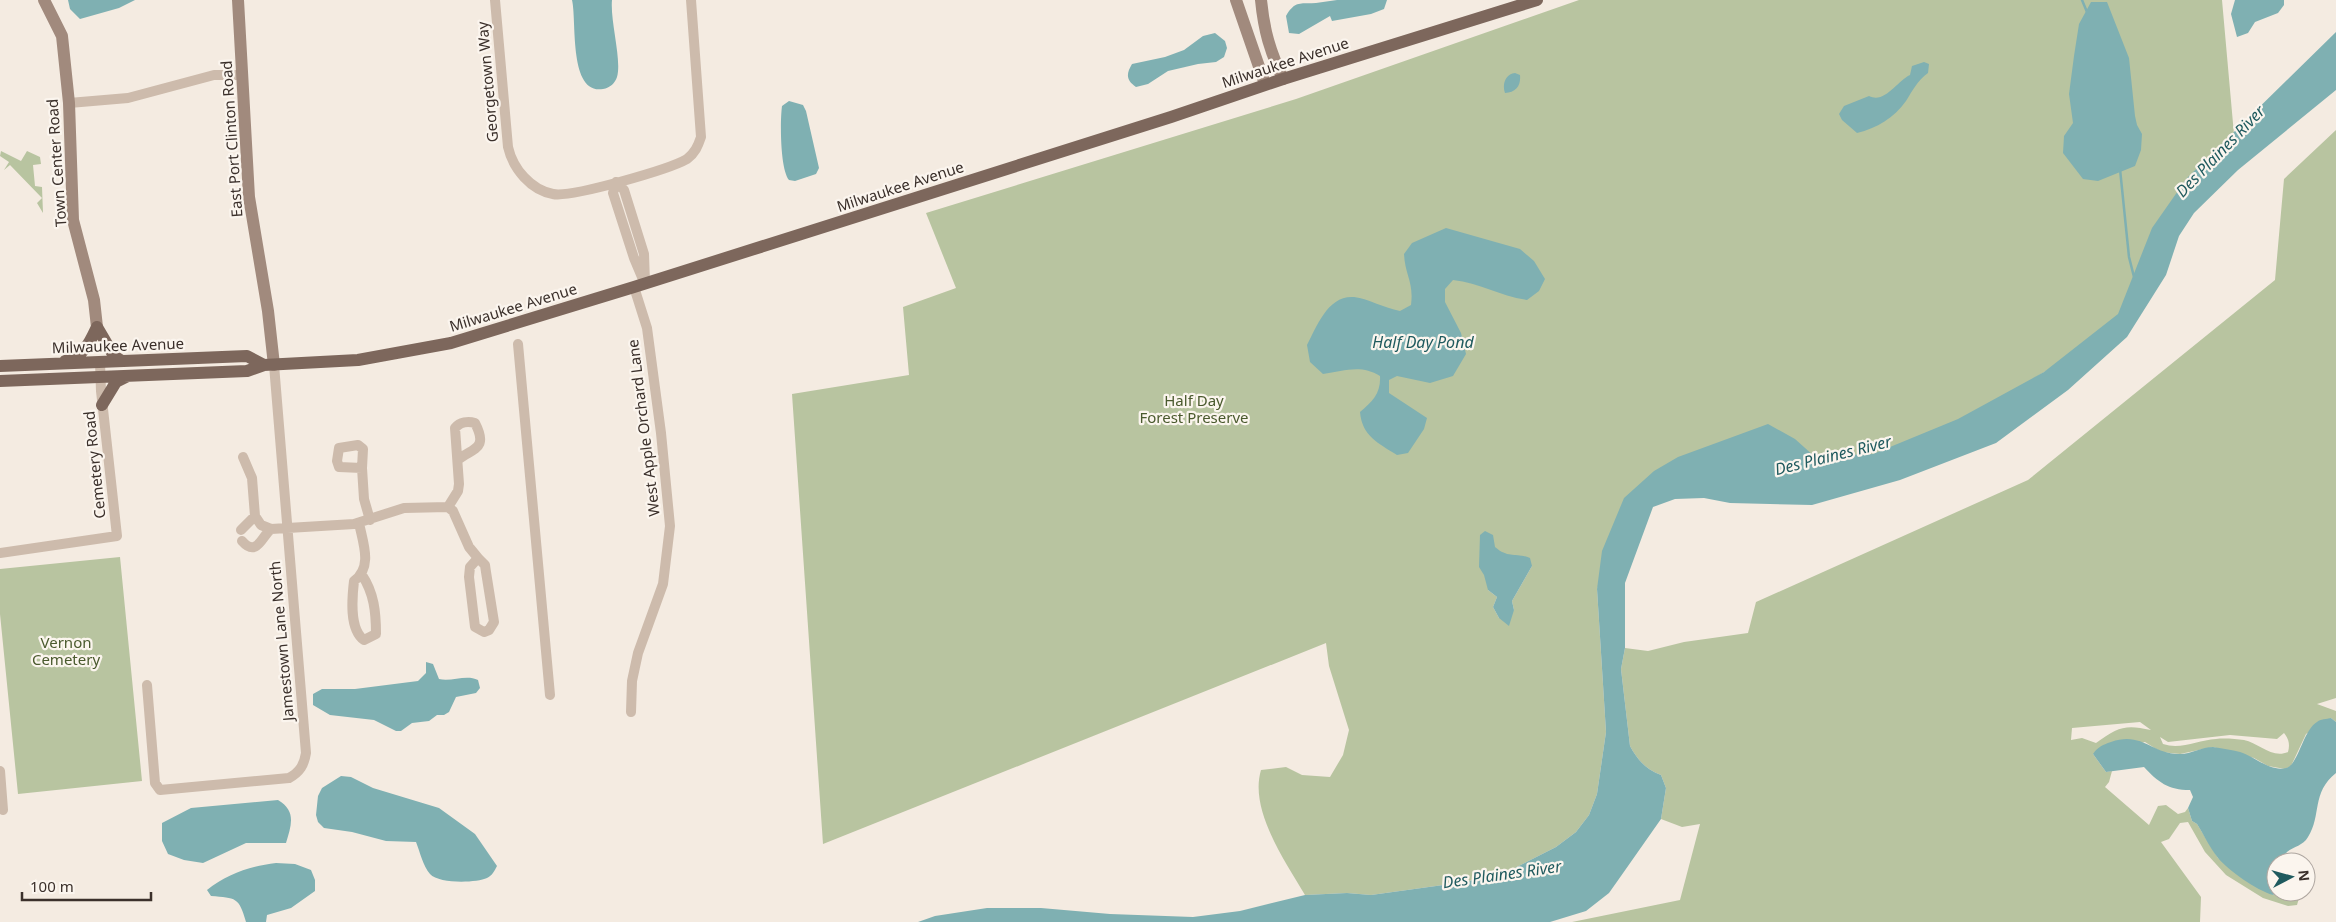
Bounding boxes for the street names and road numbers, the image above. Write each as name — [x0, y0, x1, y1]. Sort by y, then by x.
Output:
street label: Georgetown Way — [472, 20, 502, 143]
street label: Milwaukee Avenue — [1219, 32, 1351, 92]
street label: East Port Clinton Road — [216, 60, 246, 218]
street label: Town Center Road — [42, 98, 70, 228]
street label: Milwaukee Avenue — [834, 156, 966, 216]
street label: Milwaukee Avenue — [447, 278, 579, 336]
street label: Milwaukee Avenue — [52, 333, 184, 357]
street label: West Apple Orchard Lane — [622, 338, 664, 518]
street label: Cemetery Road — [78, 410, 110, 520]
street label: Jamestown Lane North — [264, 560, 298, 724]

